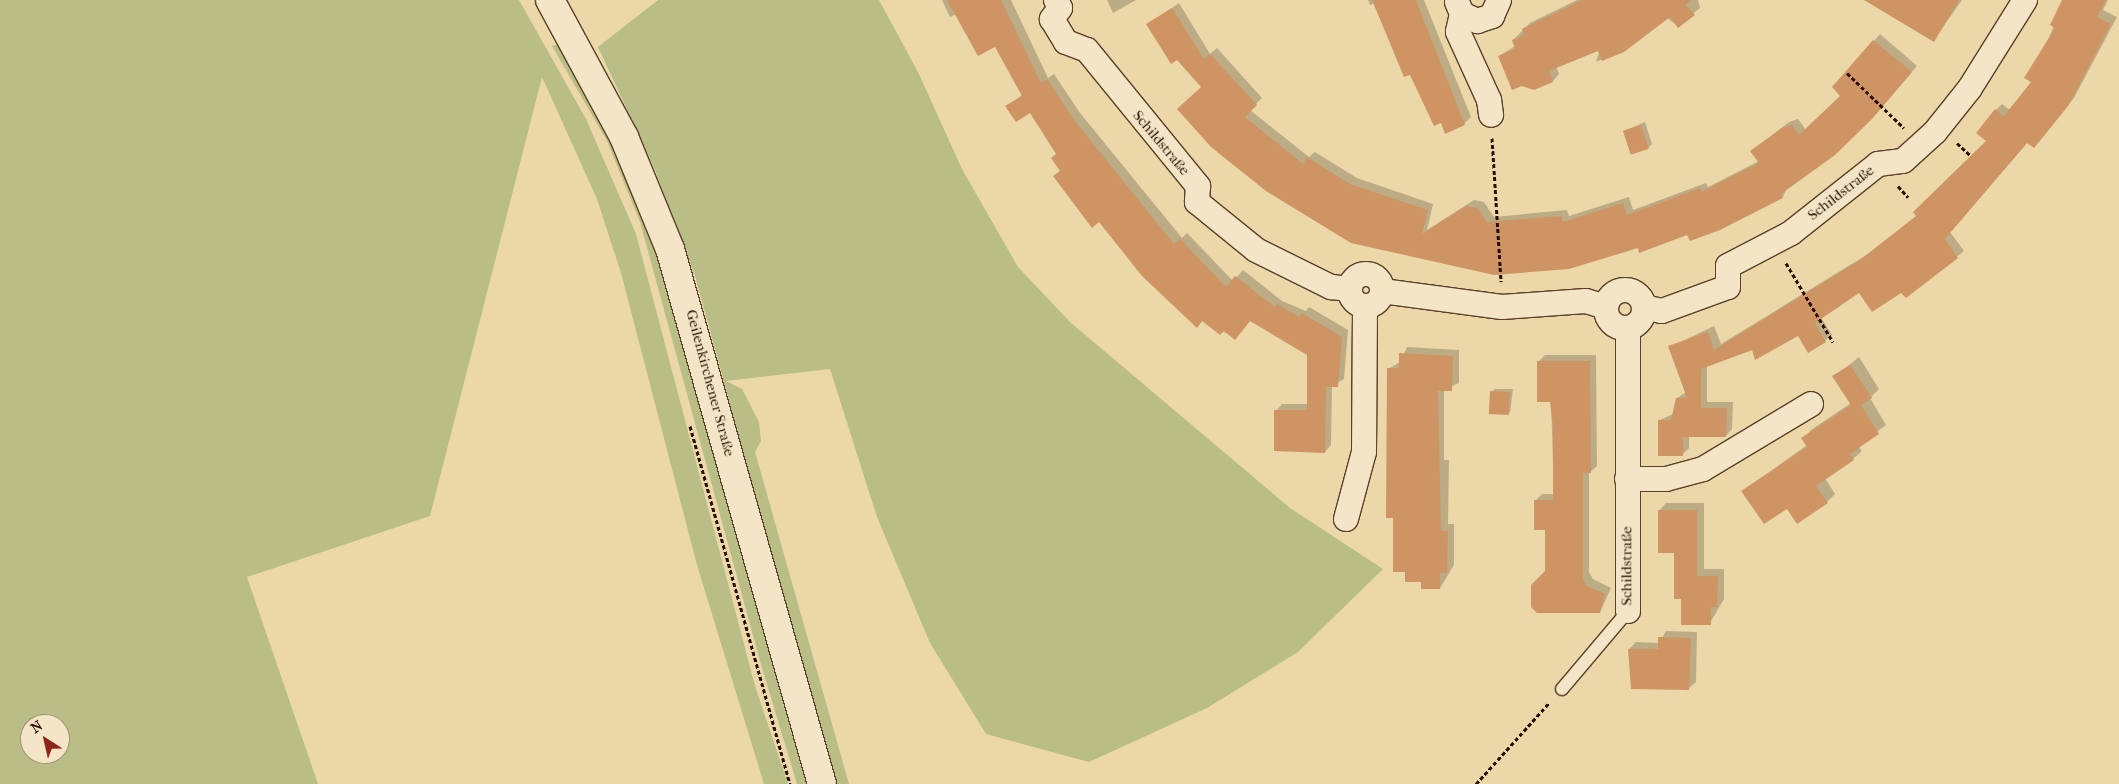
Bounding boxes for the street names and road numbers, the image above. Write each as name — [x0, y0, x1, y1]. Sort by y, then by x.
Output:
street label: Schildstraße — [1129, 107, 1193, 179]
street label: Schildstraße — [1804, 162, 1878, 224]
street label: Geilenkirchener Straße — [682, 308, 738, 458]
street label: Schildstraße — [1618, 526, 1636, 606]

